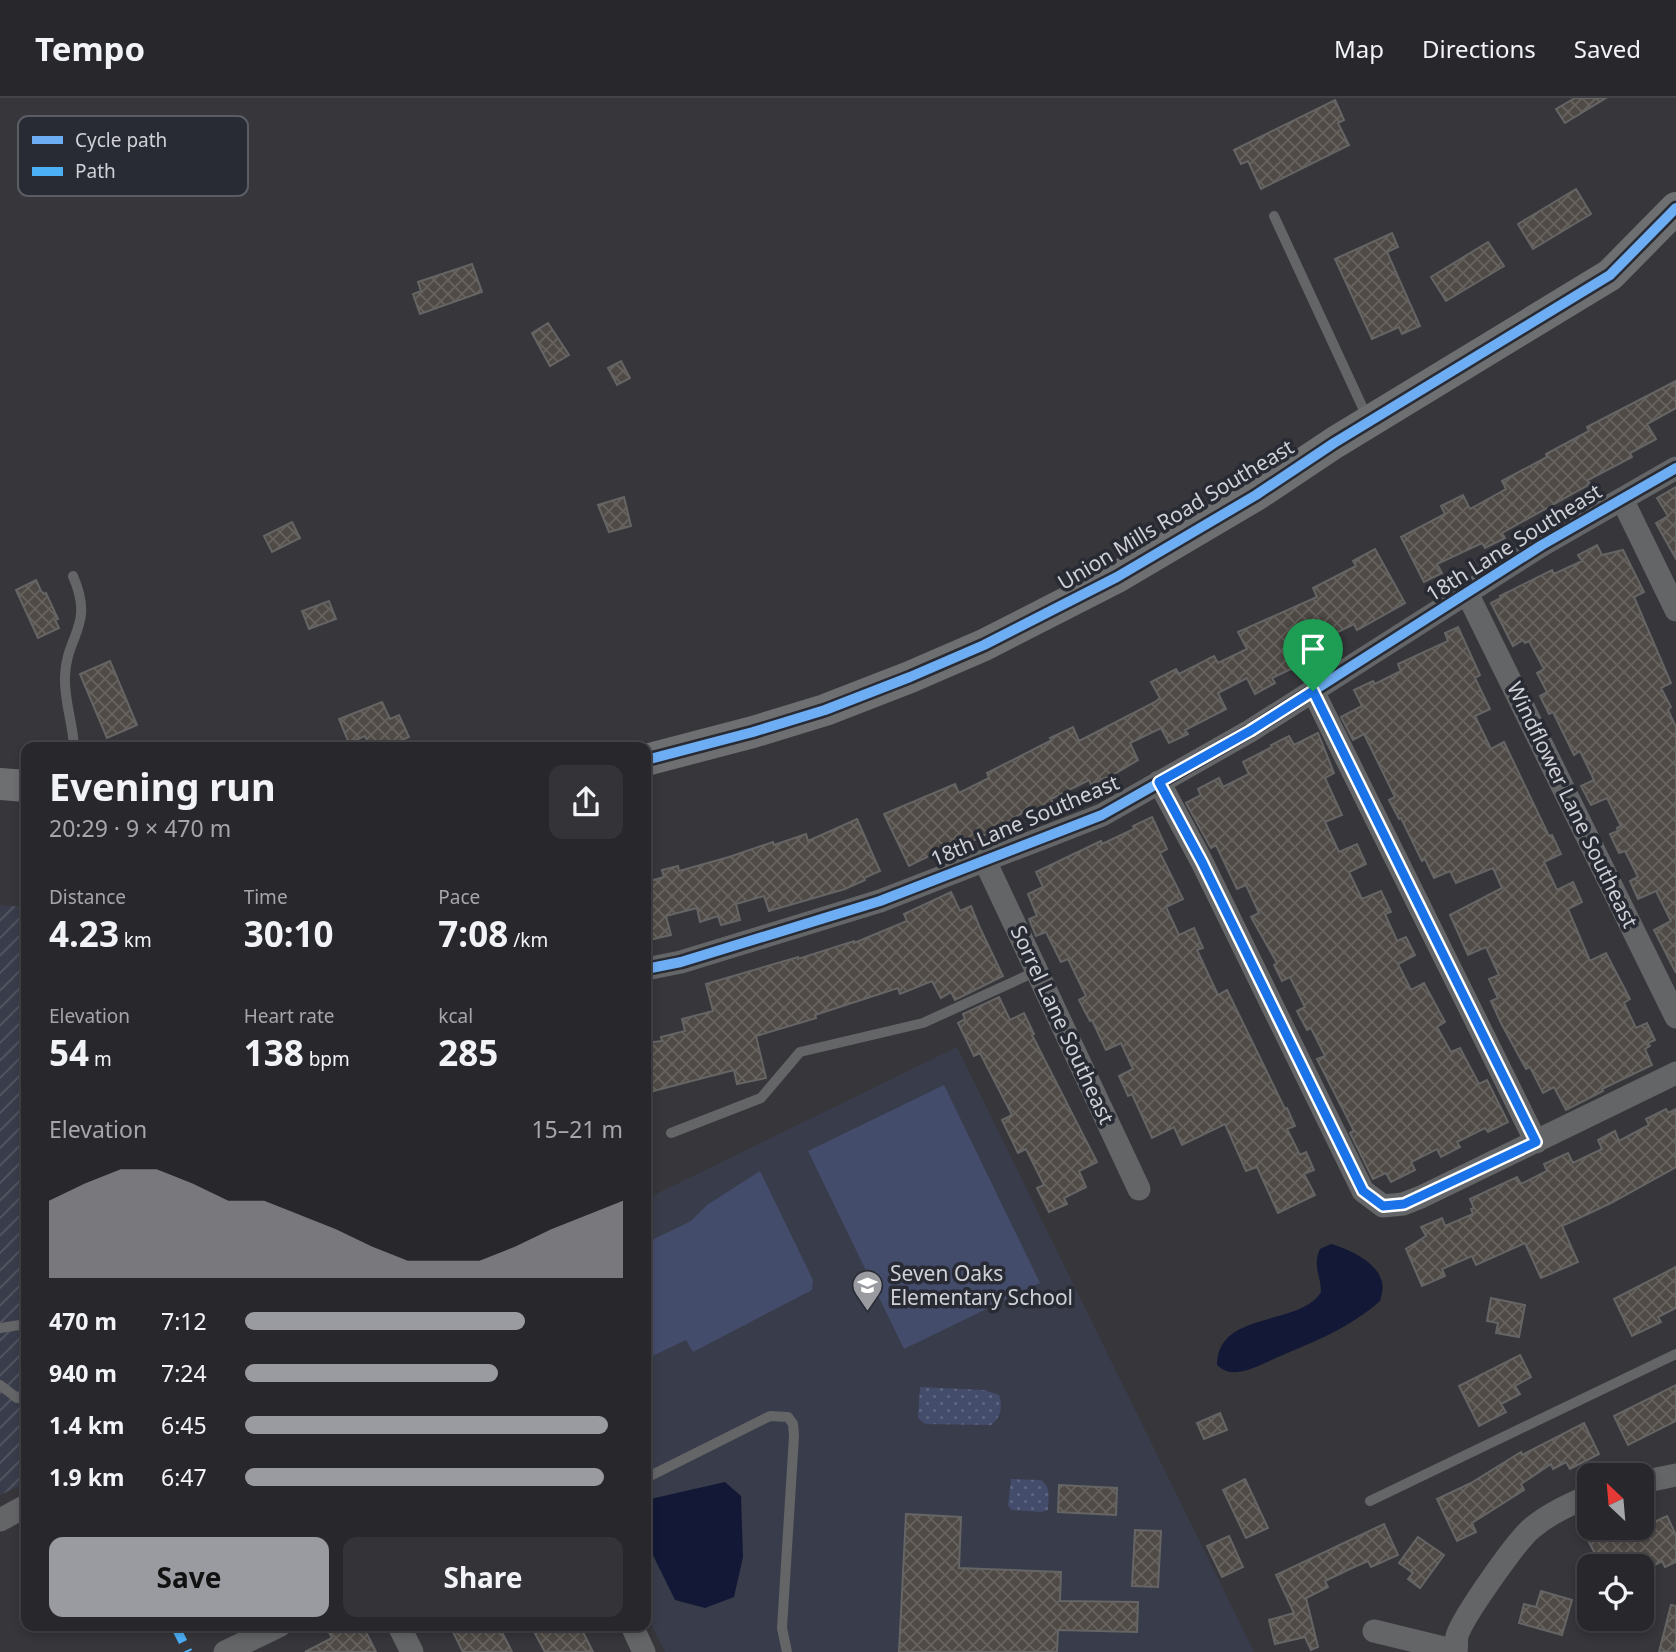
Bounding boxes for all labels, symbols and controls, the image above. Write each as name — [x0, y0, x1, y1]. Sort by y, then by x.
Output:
text: Tempo — [35, 26, 145, 71]
text: Map — [1334, 32, 1384, 65]
text: Directions — [1422, 32, 1536, 65]
text: Saved — [1574, 32, 1641, 65]
legend — [18, 116, 248, 196]
text: Cycle path — [75, 127, 167, 153]
text: Path — [75, 158, 116, 184]
street label: Union Mills Road Southeast — [1052, 432, 1299, 596]
street label: 18th Lane Southeast — [1420, 476, 1607, 608]
pin — [1283, 619, 1343, 691]
icon: arrive — [1294, 630, 1332, 668]
street label: Windflower Lane Southeast — [1501, 677, 1645, 933]
text: Evening run — [49, 760, 276, 812]
button: share — [549, 765, 623, 839]
street label: 18th Lane Southeast — [926, 768, 1123, 872]
text: 20:29 · 9 × 470 m — [49, 812, 231, 844]
text: Distance — [49, 884, 126, 910]
text: Time — [244, 884, 288, 910]
text: Pace — [438, 884, 480, 910]
text: 4.23 — [49, 910, 119, 957]
text: 30:10 — [244, 910, 334, 957]
text: 7:08 — [438, 910, 508, 957]
street label: Sorrel Lane Southeast — [1005, 921, 1121, 1129]
text: km — [119, 927, 152, 953]
text: /km — [508, 927, 548, 953]
text: Elevation — [49, 1003, 130, 1029]
text: Heart rate — [244, 1003, 334, 1029]
text: kcal — [438, 1003, 473, 1029]
text: 54 — [49, 1029, 89, 1076]
text: 138 — [244, 1029, 304, 1076]
text: 285 — [438, 1029, 498, 1076]
text: m — [89, 1046, 112, 1072]
text: bpm — [304, 1046, 350, 1072]
text: Elevation — [49, 1113, 147, 1145]
text: 15–21 m — [531, 1113, 623, 1145]
place label: Seven Oaks Elementary School — [890, 1259, 1073, 1311]
school or university icon: Seven Oaks Elementary School — [850, 1269, 884, 1313]
text: 470 m — [49, 1305, 117, 1337]
text: 7:12 — [161, 1305, 207, 1337]
text: 940 m — [49, 1357, 117, 1389]
text: 7:24 — [161, 1357, 207, 1389]
text: 1.4 km — [49, 1409, 124, 1441]
text: 6:45 — [161, 1409, 207, 1441]
text: 1.9 km — [49, 1461, 124, 1493]
text: 6:47 — [161, 1461, 207, 1493]
north arrow — [1577, 1463, 1654, 1540]
map controls — [1577, 1463, 1654, 1631]
button: Save — [49, 1537, 329, 1617]
button: Share — [343, 1537, 623, 1617]
button: locate — [1577, 1554, 1654, 1631]

